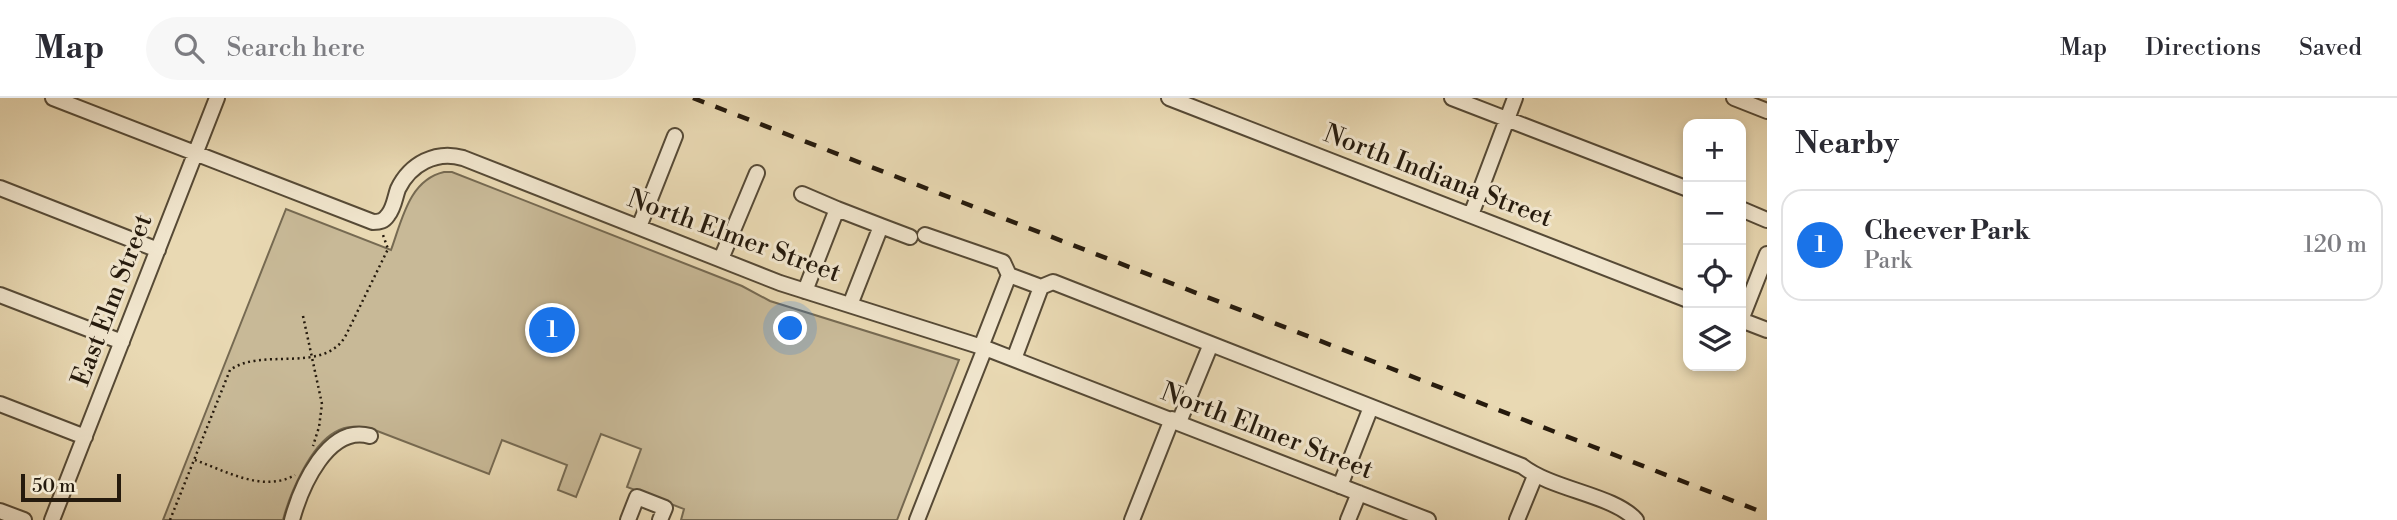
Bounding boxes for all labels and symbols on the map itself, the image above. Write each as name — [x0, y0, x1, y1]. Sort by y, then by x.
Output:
street label: North Indiana Street — [1319, 118, 1557, 234]
street label: North Elmer Street — [623, 183, 845, 289]
street label: East Elm Street — [65, 209, 159, 391]
pin: 1 — [529, 304, 575, 356]
your location — [773, 311, 807, 345]
street label: North Elmer Street — [1156, 376, 1378, 486]
scale bar — [21, 471, 121, 503]

